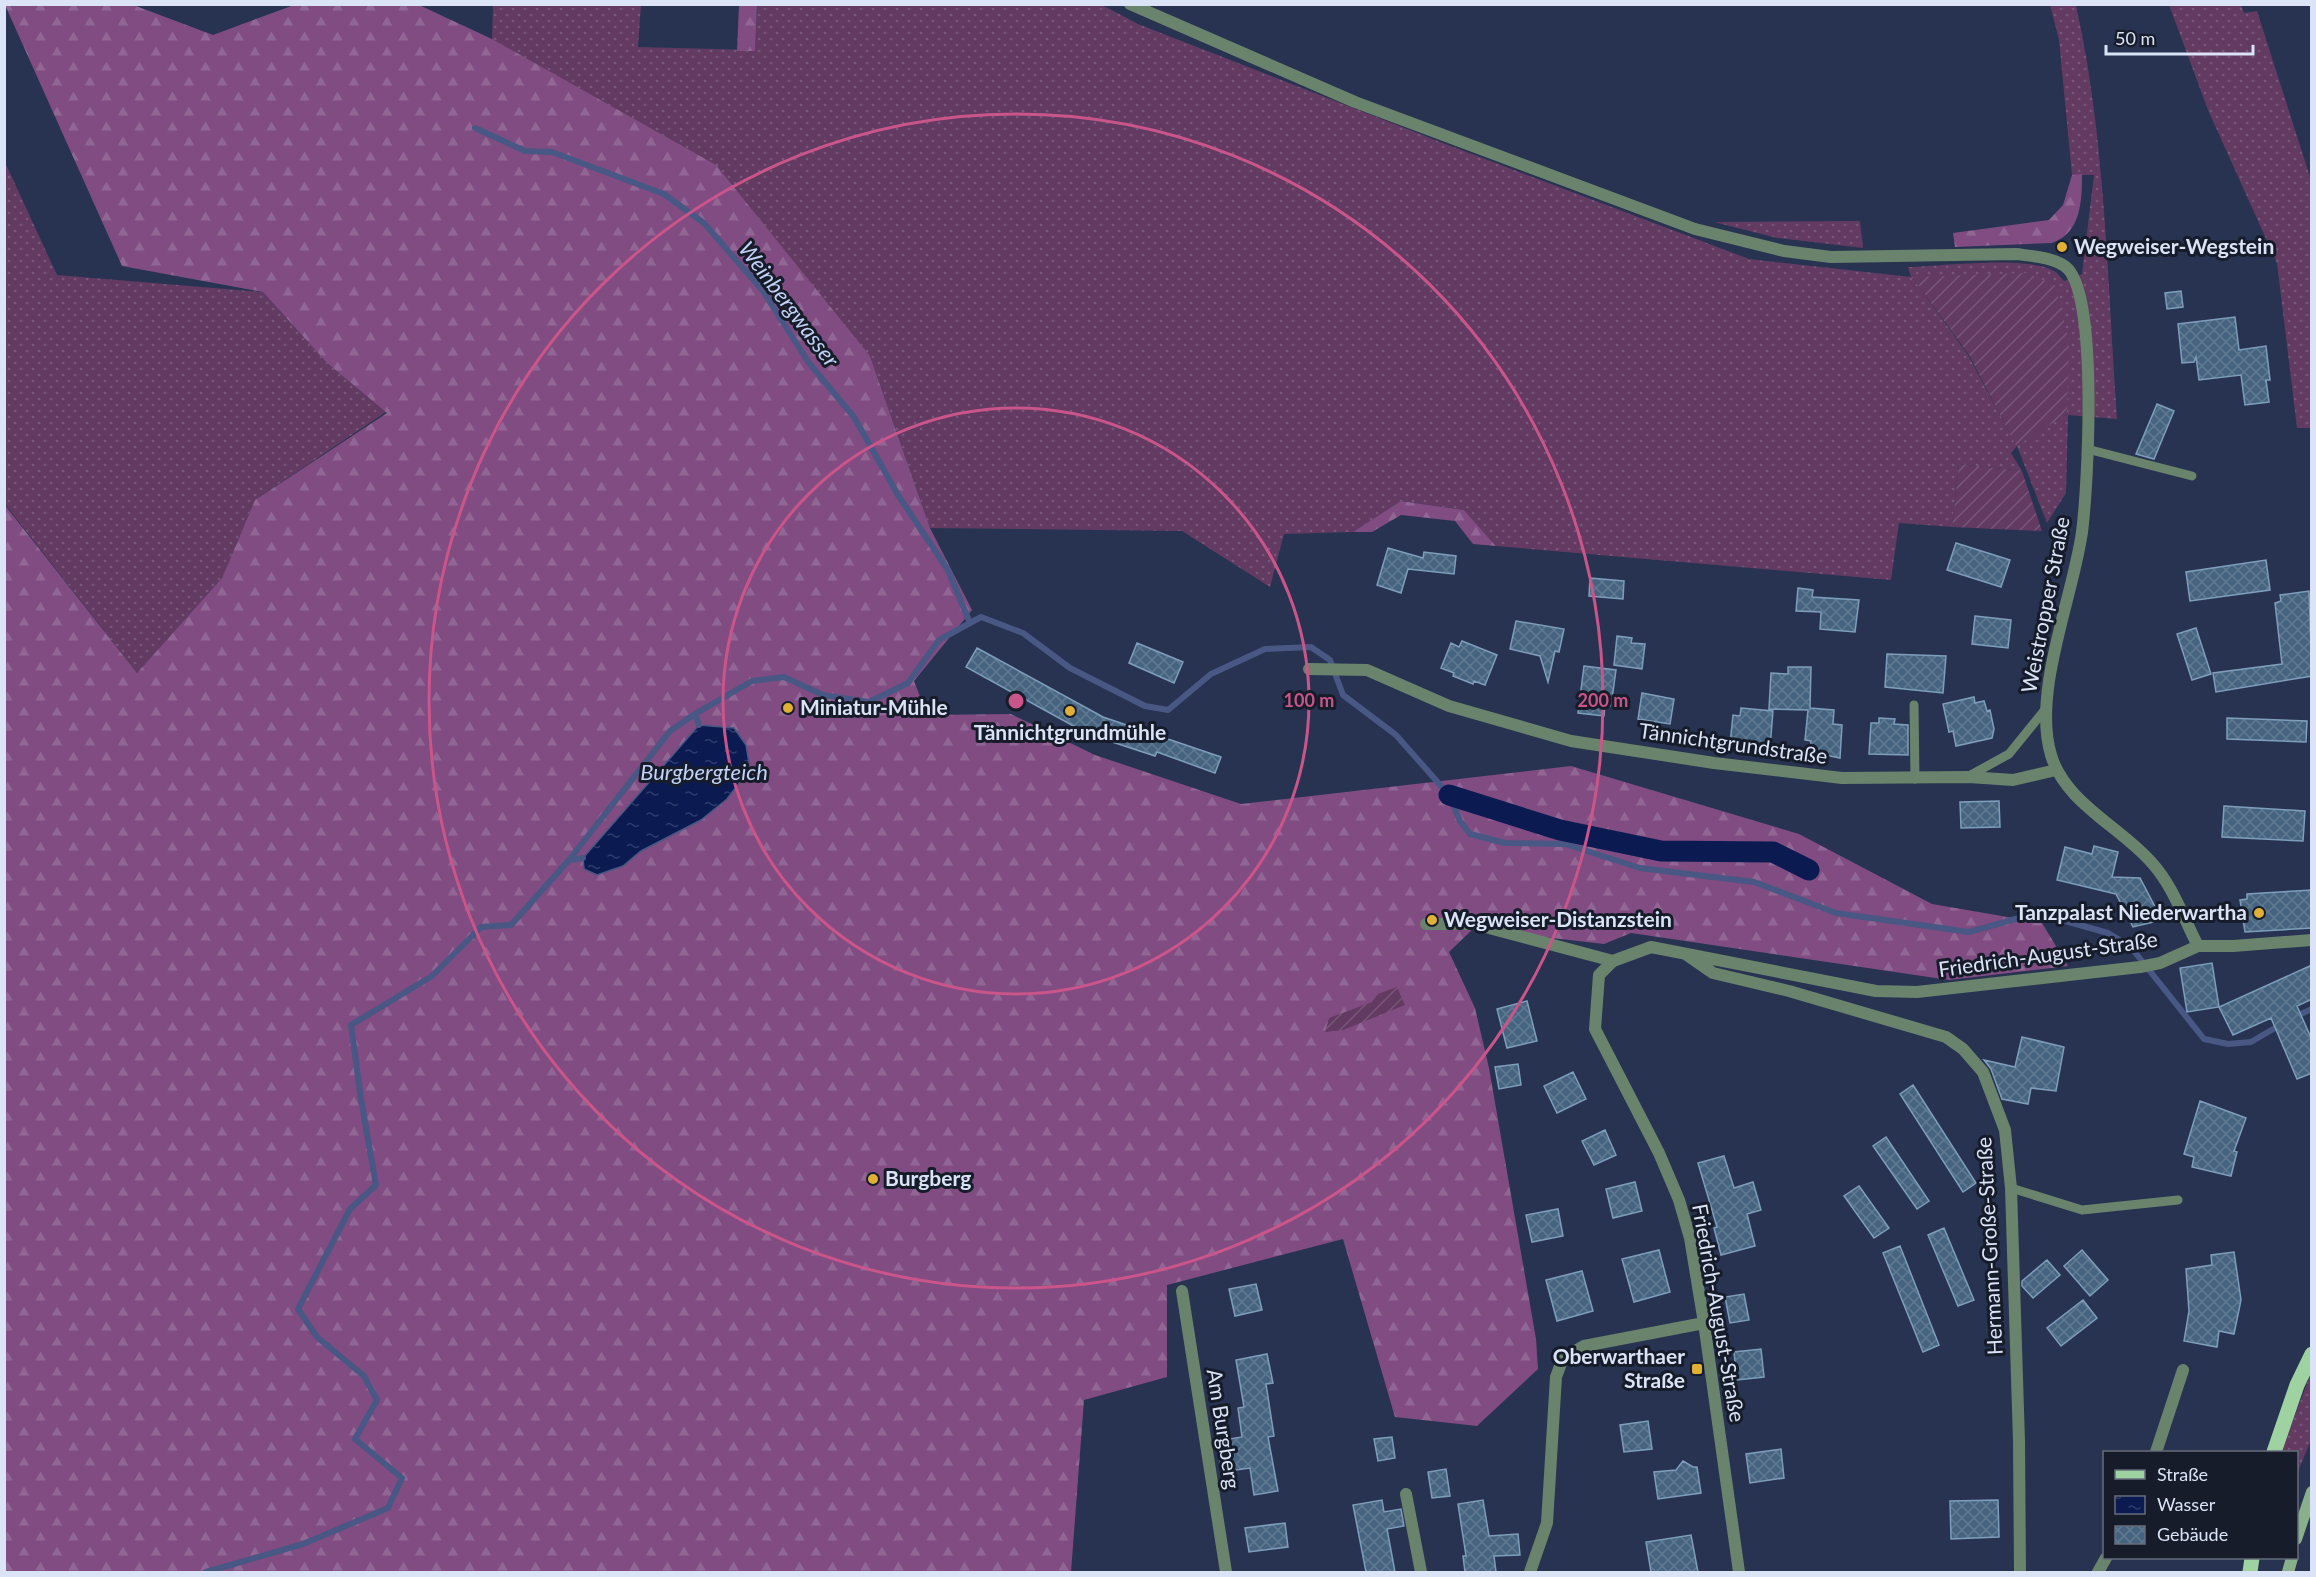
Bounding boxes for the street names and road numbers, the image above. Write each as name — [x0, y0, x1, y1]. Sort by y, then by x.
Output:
street label: Weistropper Straße — [2015, 514, 2074, 695]
street label: Tännichtgrundstraße — [1637, 717, 1829, 768]
street label: Friedrich-August-Straße — [1937, 926, 2159, 981]
street label: Hermann-Große-Straße — [1970, 1136, 2007, 1356]
street label: Friedrich-August-Straße — [1688, 1202, 1751, 1424]
street label: Am Burgberg — [1203, 1367, 1246, 1491]

